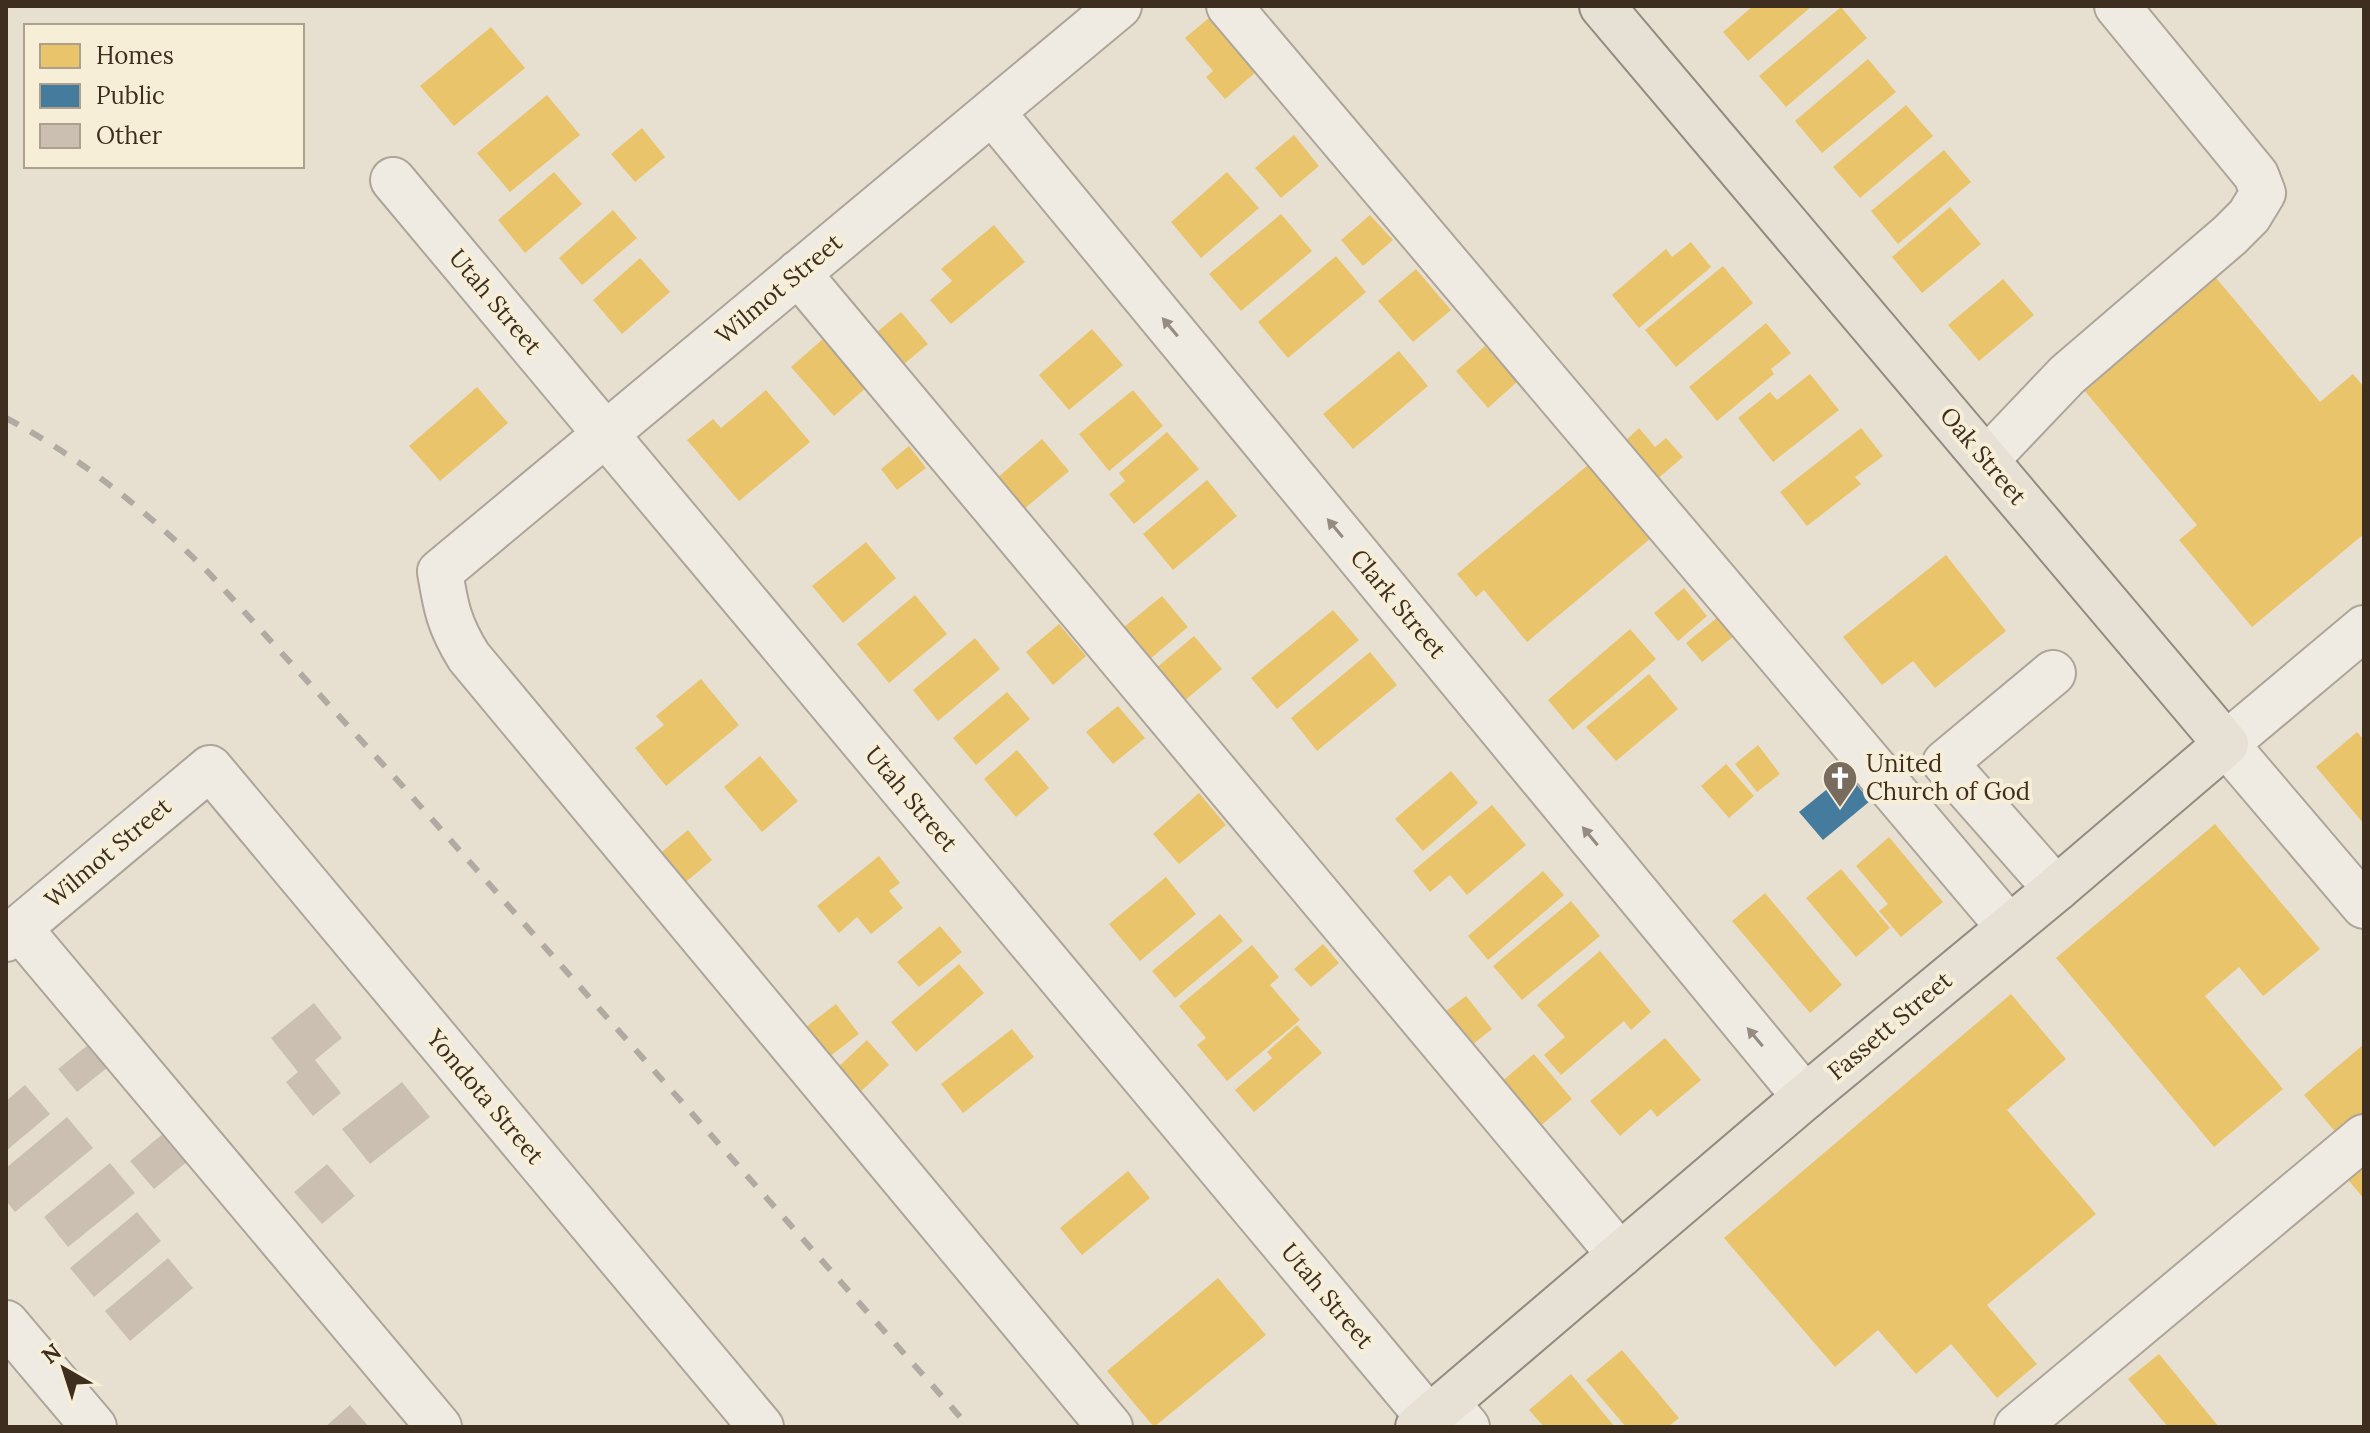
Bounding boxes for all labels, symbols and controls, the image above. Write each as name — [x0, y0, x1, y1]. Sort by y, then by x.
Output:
legend — [24, 24, 304, 168]
text: Homes — [96, 40, 174, 71]
text: Public — [96, 80, 165, 111]
text: Other — [96, 120, 163, 151]
street label: Wilmot Street — [709, 226, 849, 351]
street label: Utah Street — [442, 243, 549, 361]
one-way arrow — [1162, 318, 1179, 338]
street label: Oak Street — [1933, 400, 2034, 512]
one-way arrow — [1327, 518, 1344, 538]
street label: Clark Street — [1344, 543, 1454, 665]
street label: Utah Street — [858, 740, 965, 858]
place label: United Church of God — [1866, 748, 2030, 807]
church icon: United Church of God — [1821, 759, 1859, 809]
street label: Wilmot Street — [38, 790, 178, 915]
one-way arrow — [1582, 827, 1599, 847]
street label: Fassett Street — [1821, 964, 1959, 1087]
street label: Yondota Street — [419, 1022, 551, 1171]
one-way arrow — [1747, 1027, 1764, 1047]
street label: Utah Street — [1274, 1237, 1381, 1355]
north arrow — [24, 1329, 104, 1409]
text: N — [36, 1337, 67, 1370]

